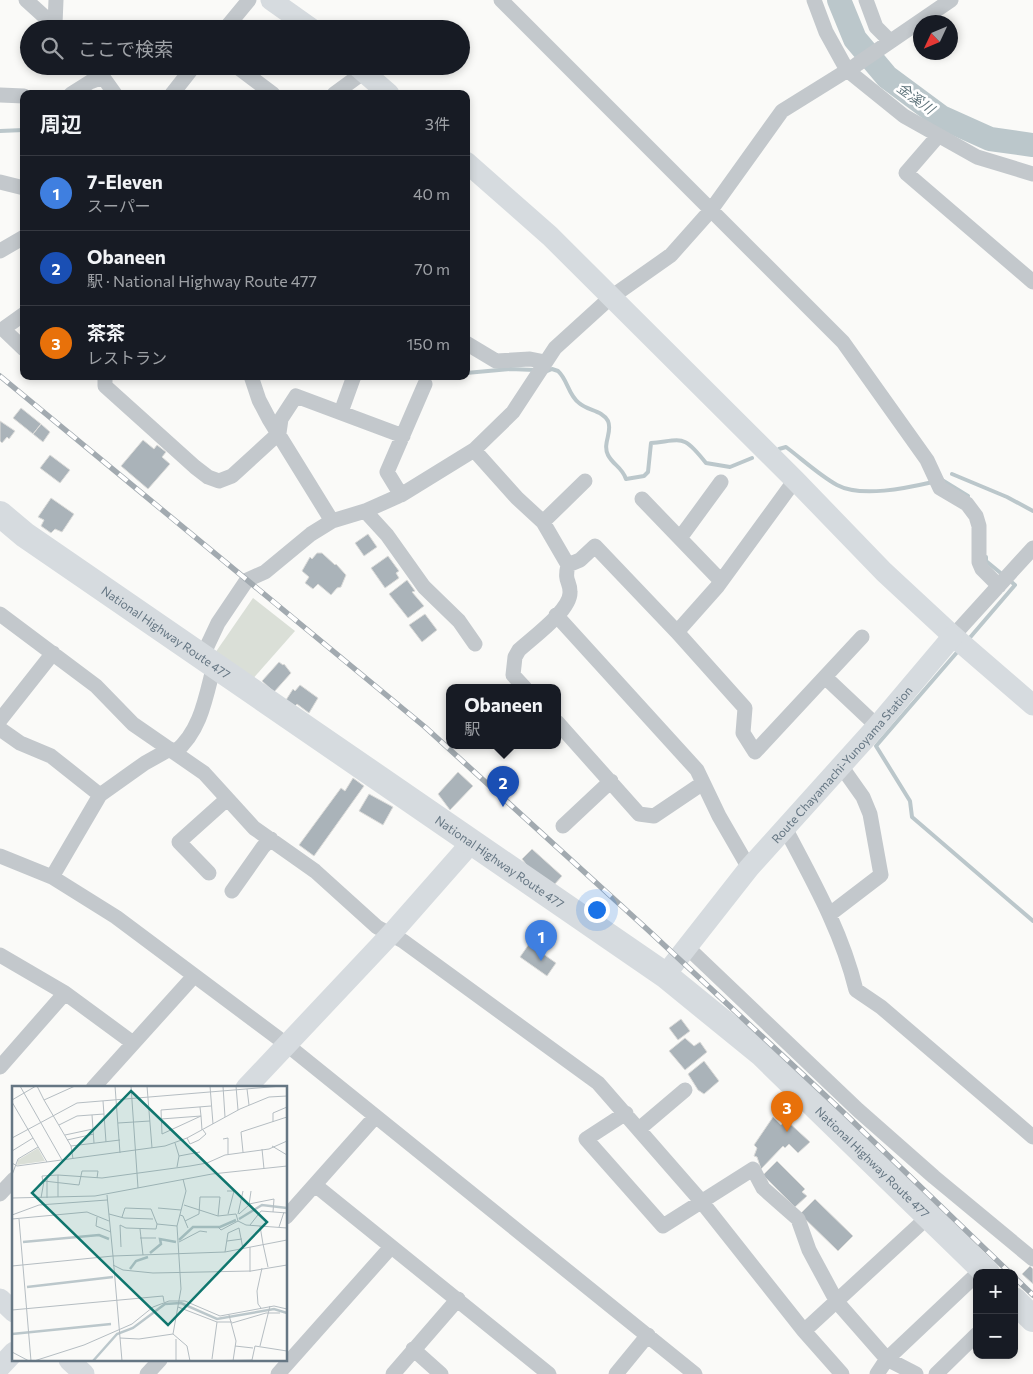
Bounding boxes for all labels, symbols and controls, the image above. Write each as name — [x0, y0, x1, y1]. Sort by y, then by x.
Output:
north arrow — [913, 15, 958, 60]
search box — [20, 20, 470, 75]
icon: search — [38, 34, 66, 62]
text: ここで検索 — [78, 37, 173, 60]
water label: 金溪川 — [894, 79, 940, 118]
text: 周辺 — [40, 111, 82, 136]
text: 3件 — [425, 114, 450, 133]
text: 7-Eleven — [87, 170, 163, 193]
text: 1 — [52, 184, 60, 203]
text: 40 m — [413, 184, 450, 203]
text: スーパー — [87, 196, 151, 215]
text: Obaneen — [87, 245, 166, 268]
text: 2 — [51, 259, 61, 278]
text: 70 m — [414, 259, 450, 278]
text: 駅 · National Highway Route 477 — [87, 271, 317, 290]
text: 茶茶 — [87, 321, 125, 344]
text: 3 — [51, 334, 61, 353]
text: 150 m — [407, 334, 450, 353]
text: レストラン — [87, 348, 167, 367]
street label: National Highway Route 477 — [99, 583, 233, 681]
street label: Route Chayamachi-Yunoyama Station — [768, 683, 915, 846]
popup — [446, 684, 561, 749]
text: Obaneen — [464, 693, 543, 716]
text: 駅 — [464, 719, 480, 738]
pin: 2 — [487, 766, 519, 807]
street label: National Highway Route 477 — [433, 812, 567, 911]
your location — [584, 897, 610, 923]
pin: 1 — [525, 920, 557, 961]
inset map — [12, 1086, 288, 1362]
pin: 3 — [771, 1091, 803, 1132]
street label: National Highway Route 477 — [813, 1103, 933, 1220]
map controls — [973, 1269, 1018, 1359]
button: + — [973, 1269, 1018, 1314]
button: − — [973, 1314, 1018, 1359]

